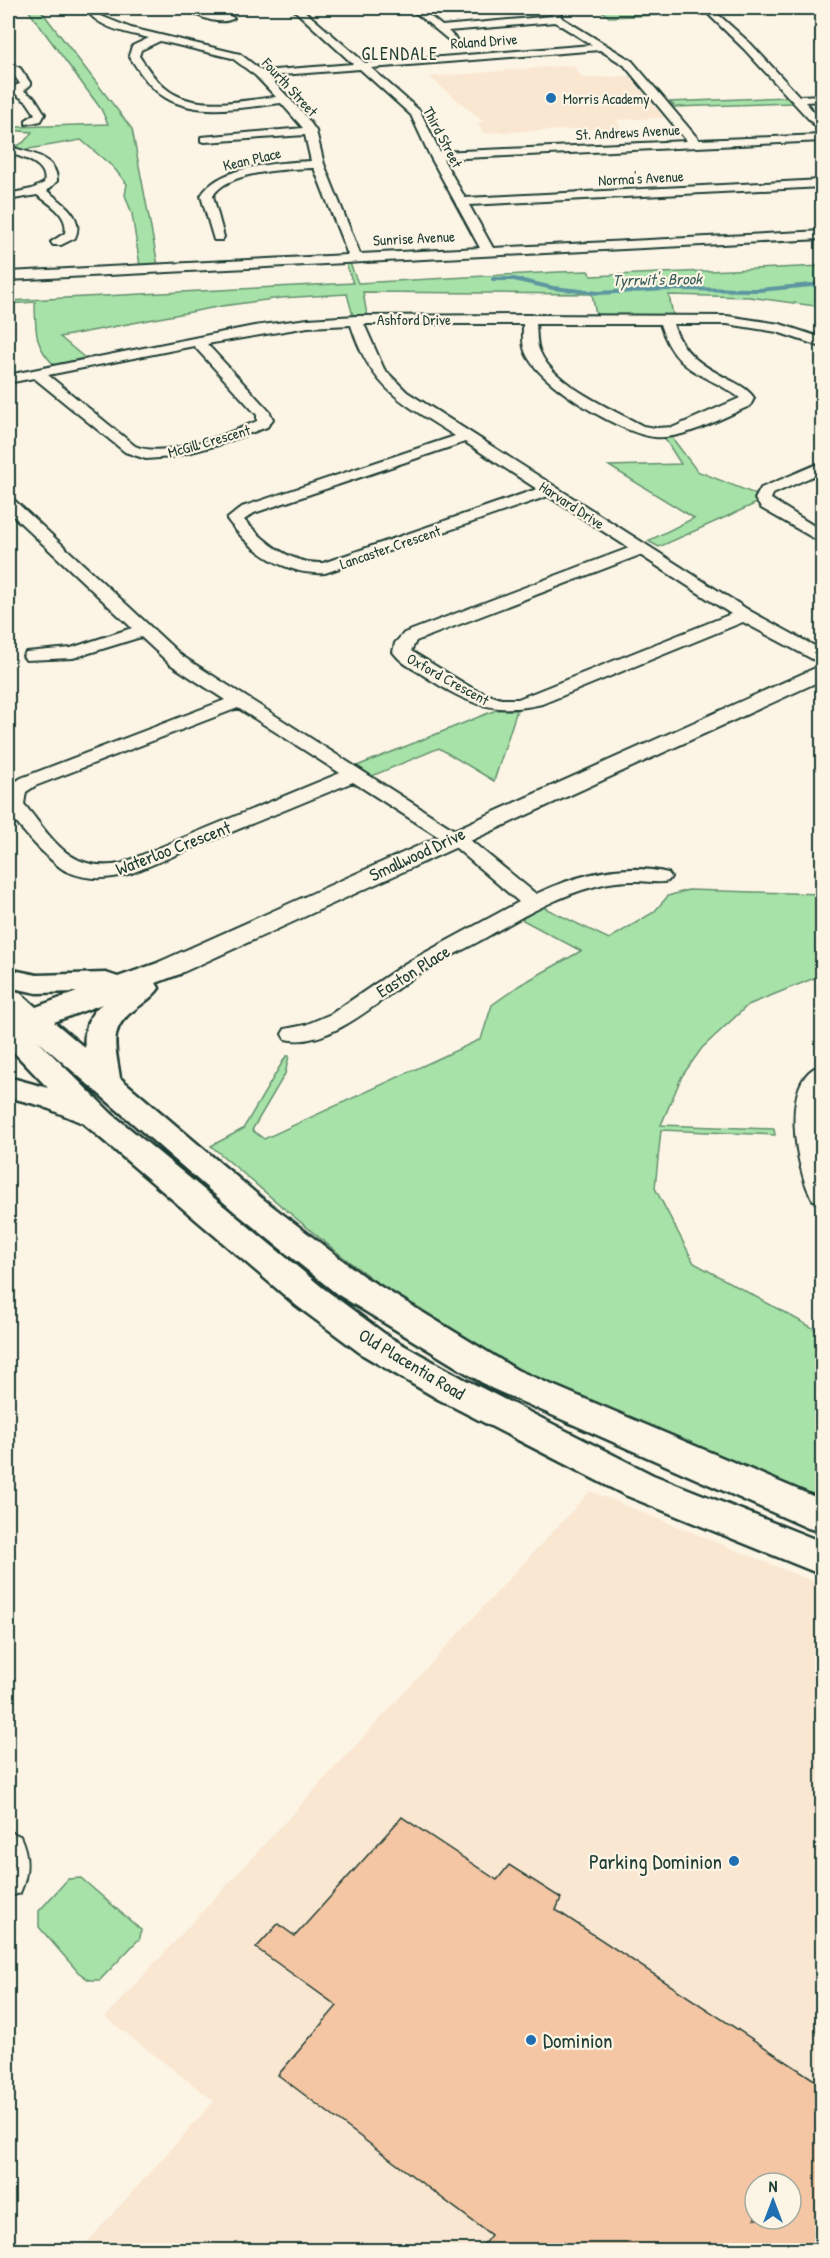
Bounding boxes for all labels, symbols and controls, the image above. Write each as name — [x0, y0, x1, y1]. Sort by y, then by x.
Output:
street label: Roland Drive — [450, 28, 518, 54]
district label: GLENDALE — [362, 41, 438, 66]
street label: Fourth Street — [257, 52, 323, 122]
place label: Morris Academy — [563, 88, 650, 109]
marker: Morris Academy — [544, 91, 558, 105]
street label: Third Street — [418, 103, 468, 172]
street label: St. Andrews Avenue — [575, 119, 681, 145]
street label: Kean Place — [221, 142, 283, 176]
street label: Norma's Avenue — [598, 165, 684, 191]
street label: Sunrise Avenue — [372, 225, 456, 251]
water label: Tyrrwit's Brook — [612, 267, 703, 291]
street label: Ashford Drive — [377, 309, 451, 330]
street label: McGill Crescent — [165, 419, 253, 463]
street label: Harvard Drive — [535, 476, 609, 534]
street label: Lancaster Crescent — [337, 520, 444, 574]
street label: Oxford Crescent — [403, 648, 494, 711]
street label: Waterloo Crescent — [112, 814, 235, 881]
street label: Smallwood Drive — [365, 821, 469, 887]
street label: Easton Place — [371, 939, 455, 1003]
street label: Old Placentia Road — [354, 1322, 470, 1406]
place label: Parking Dominion — [589, 1847, 722, 1876]
marker: Parking Dominion — [727, 1854, 741, 1868]
place label: Dominion — [543, 2026, 613, 2055]
marker: Dominion — [524, 2033, 538, 2047]
north arrow — [743, 2171, 803, 2231]
text: N — [769, 2175, 778, 2197]

